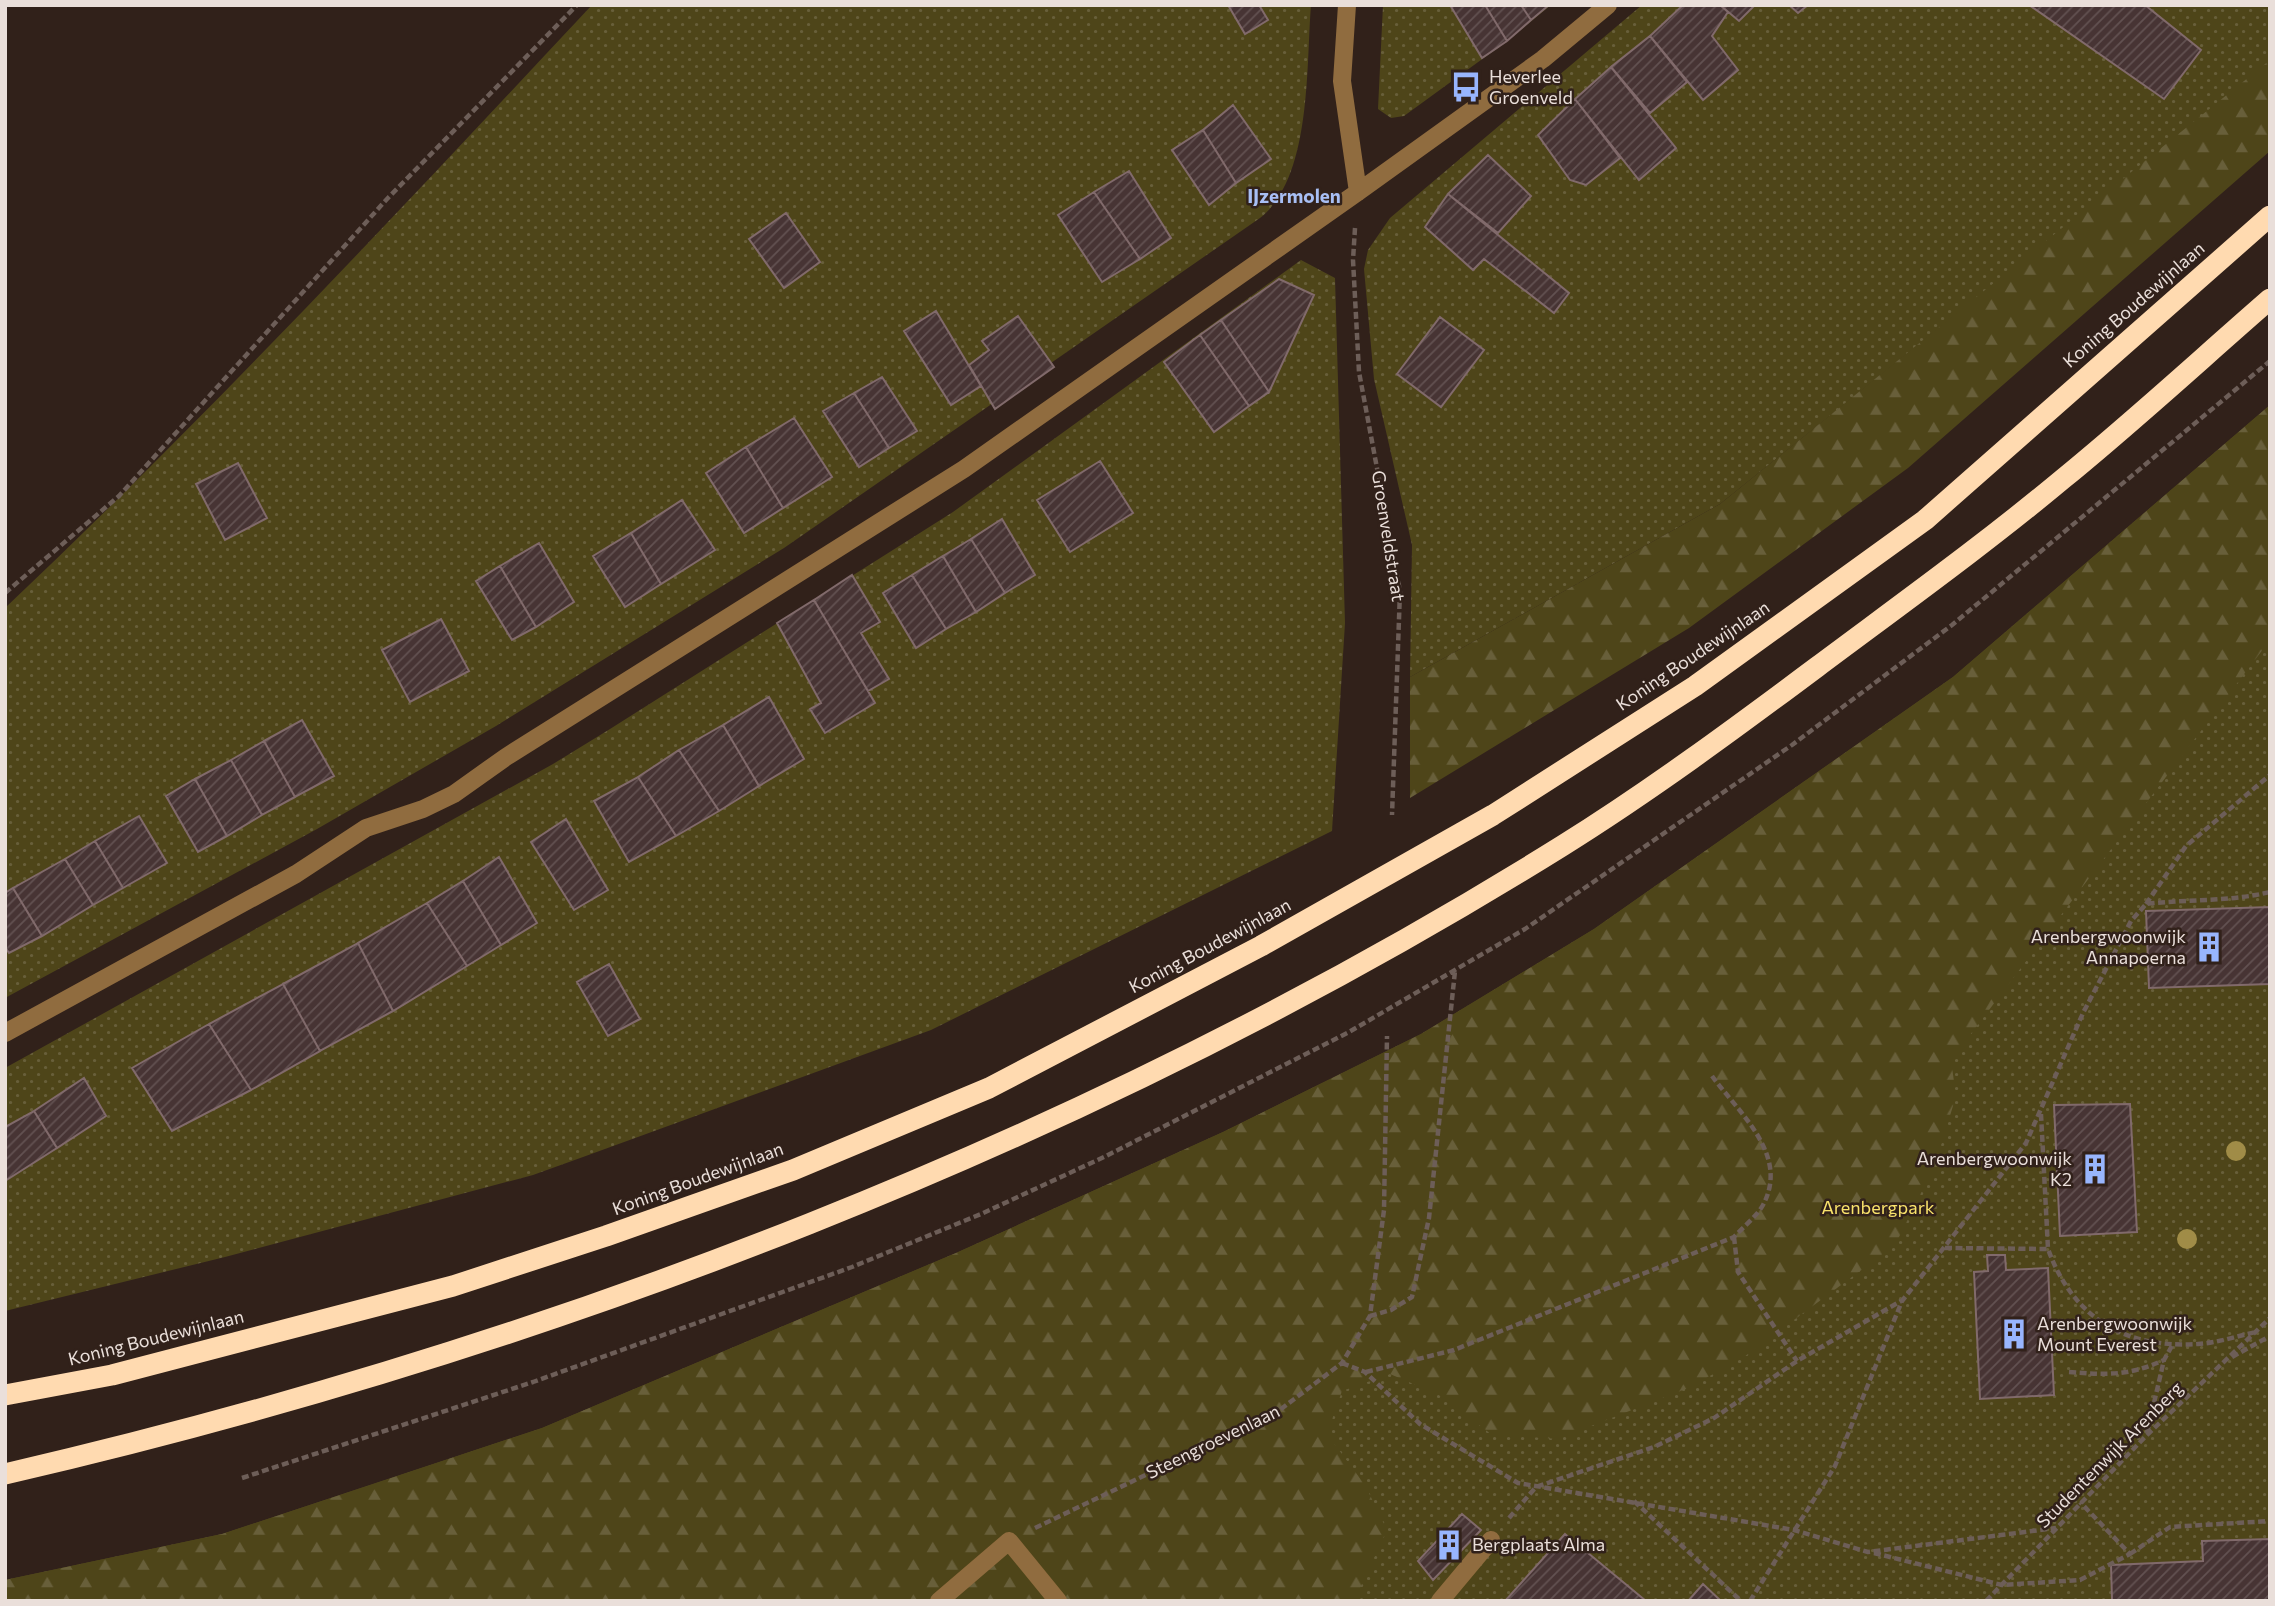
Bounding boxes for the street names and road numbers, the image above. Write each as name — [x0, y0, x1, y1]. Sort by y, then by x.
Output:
street label: Koning Boudewijnlaan — [2058, 237, 2209, 372]
street label: Groenveldstraat — [1368, 469, 1410, 603]
street label: Koning Boudewijnlaan — [1612, 596, 1773, 715]
street label: Koning Boudewijnlaan — [1125, 893, 1294, 997]
street label: Koning Boudewijnlaan — [609, 1137, 786, 1219]
street label: Koning Boudewijnlaan — [66, 1305, 246, 1370]
street label: Studentenwijk Arenberg — [2032, 1376, 2187, 1532]
street label: Steengroevenlaan — [1142, 1399, 1283, 1483]

